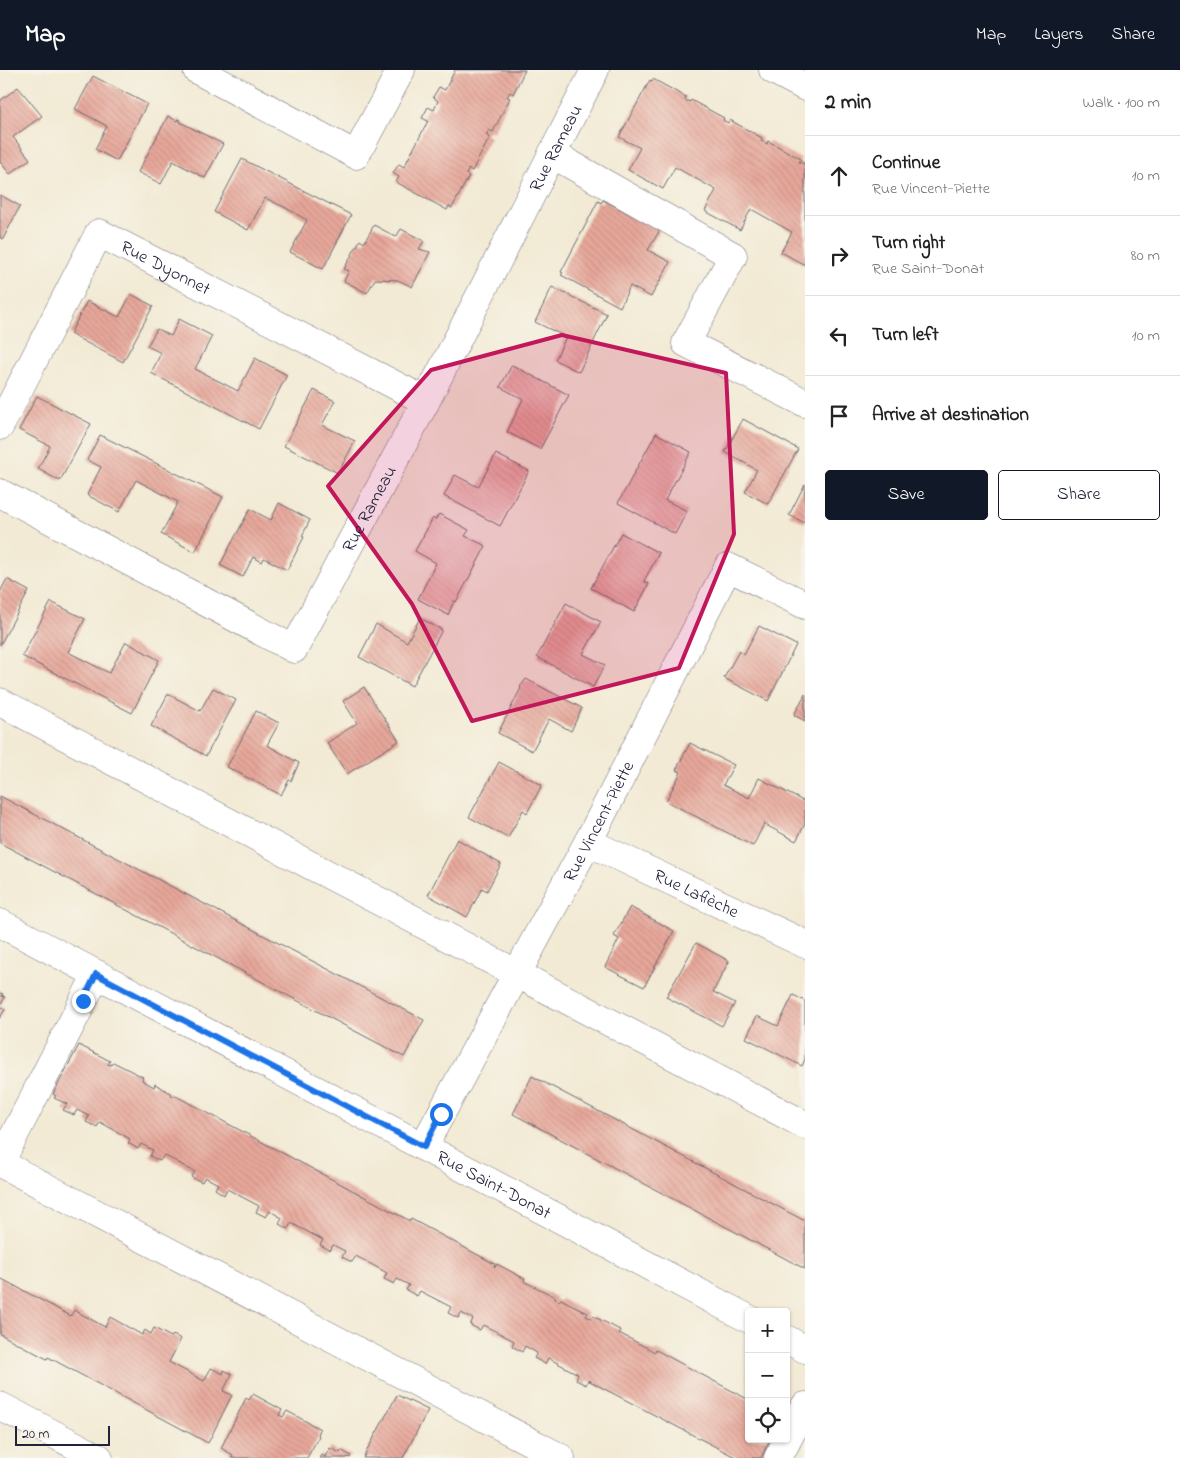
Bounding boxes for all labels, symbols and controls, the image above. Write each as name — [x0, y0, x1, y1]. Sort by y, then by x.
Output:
text: Map — [25, 18, 66, 53]
text: Map — [976, 22, 1006, 48]
text: Layers — [1034, 22, 1084, 48]
text: Share — [1112, 22, 1155, 48]
text: 2 min — [825, 88, 871, 118]
text: Walk · 100 m — [1083, 91, 1160, 115]
street label: Rue Rameau — [524, 101, 590, 197]
text: Continue — [872, 150, 940, 177]
icon: ahead — [825, 162, 853, 190]
text: 10 m — [1132, 164, 1160, 188]
text: Rue Vincent-Piette — [872, 177, 990, 201]
text: Turn right — [872, 230, 945, 257]
street label: Rue Dyonnet — [115, 235, 214, 303]
icon: right — [825, 242, 853, 270]
text: 80 m — [1131, 244, 1160, 268]
text: Rue Saint-Donat — [872, 257, 984, 281]
icon: left — [825, 322, 853, 350]
text: Turn left — [872, 322, 939, 349]
text: 10 m — [1132, 324, 1160, 348]
icon: arrive — [825, 402, 853, 430]
text: Arrive at destination — [872, 402, 1029, 429]
street label: Rue Rameau — [337, 462, 404, 557]
button: Save — [825, 470, 988, 520]
button: Share — [998, 470, 1160, 520]
street label: Rue Vincent-Piette — [558, 756, 642, 887]
street label: Rue Laflèche — [649, 864, 743, 926]
route end — [72, 990, 95, 1013]
route start — [430, 1103, 453, 1126]
street label: Rue Saint-Donat — [431, 1145, 555, 1227]
map controls — [745, 1308, 790, 1443]
button: + — [745, 1308, 790, 1353]
button: − — [745, 1353, 790, 1398]
button: locate — [745, 1398, 790, 1443]
scale bar — [15, 1423, 110, 1446]
text: 20 m — [22, 1424, 49, 1445]

